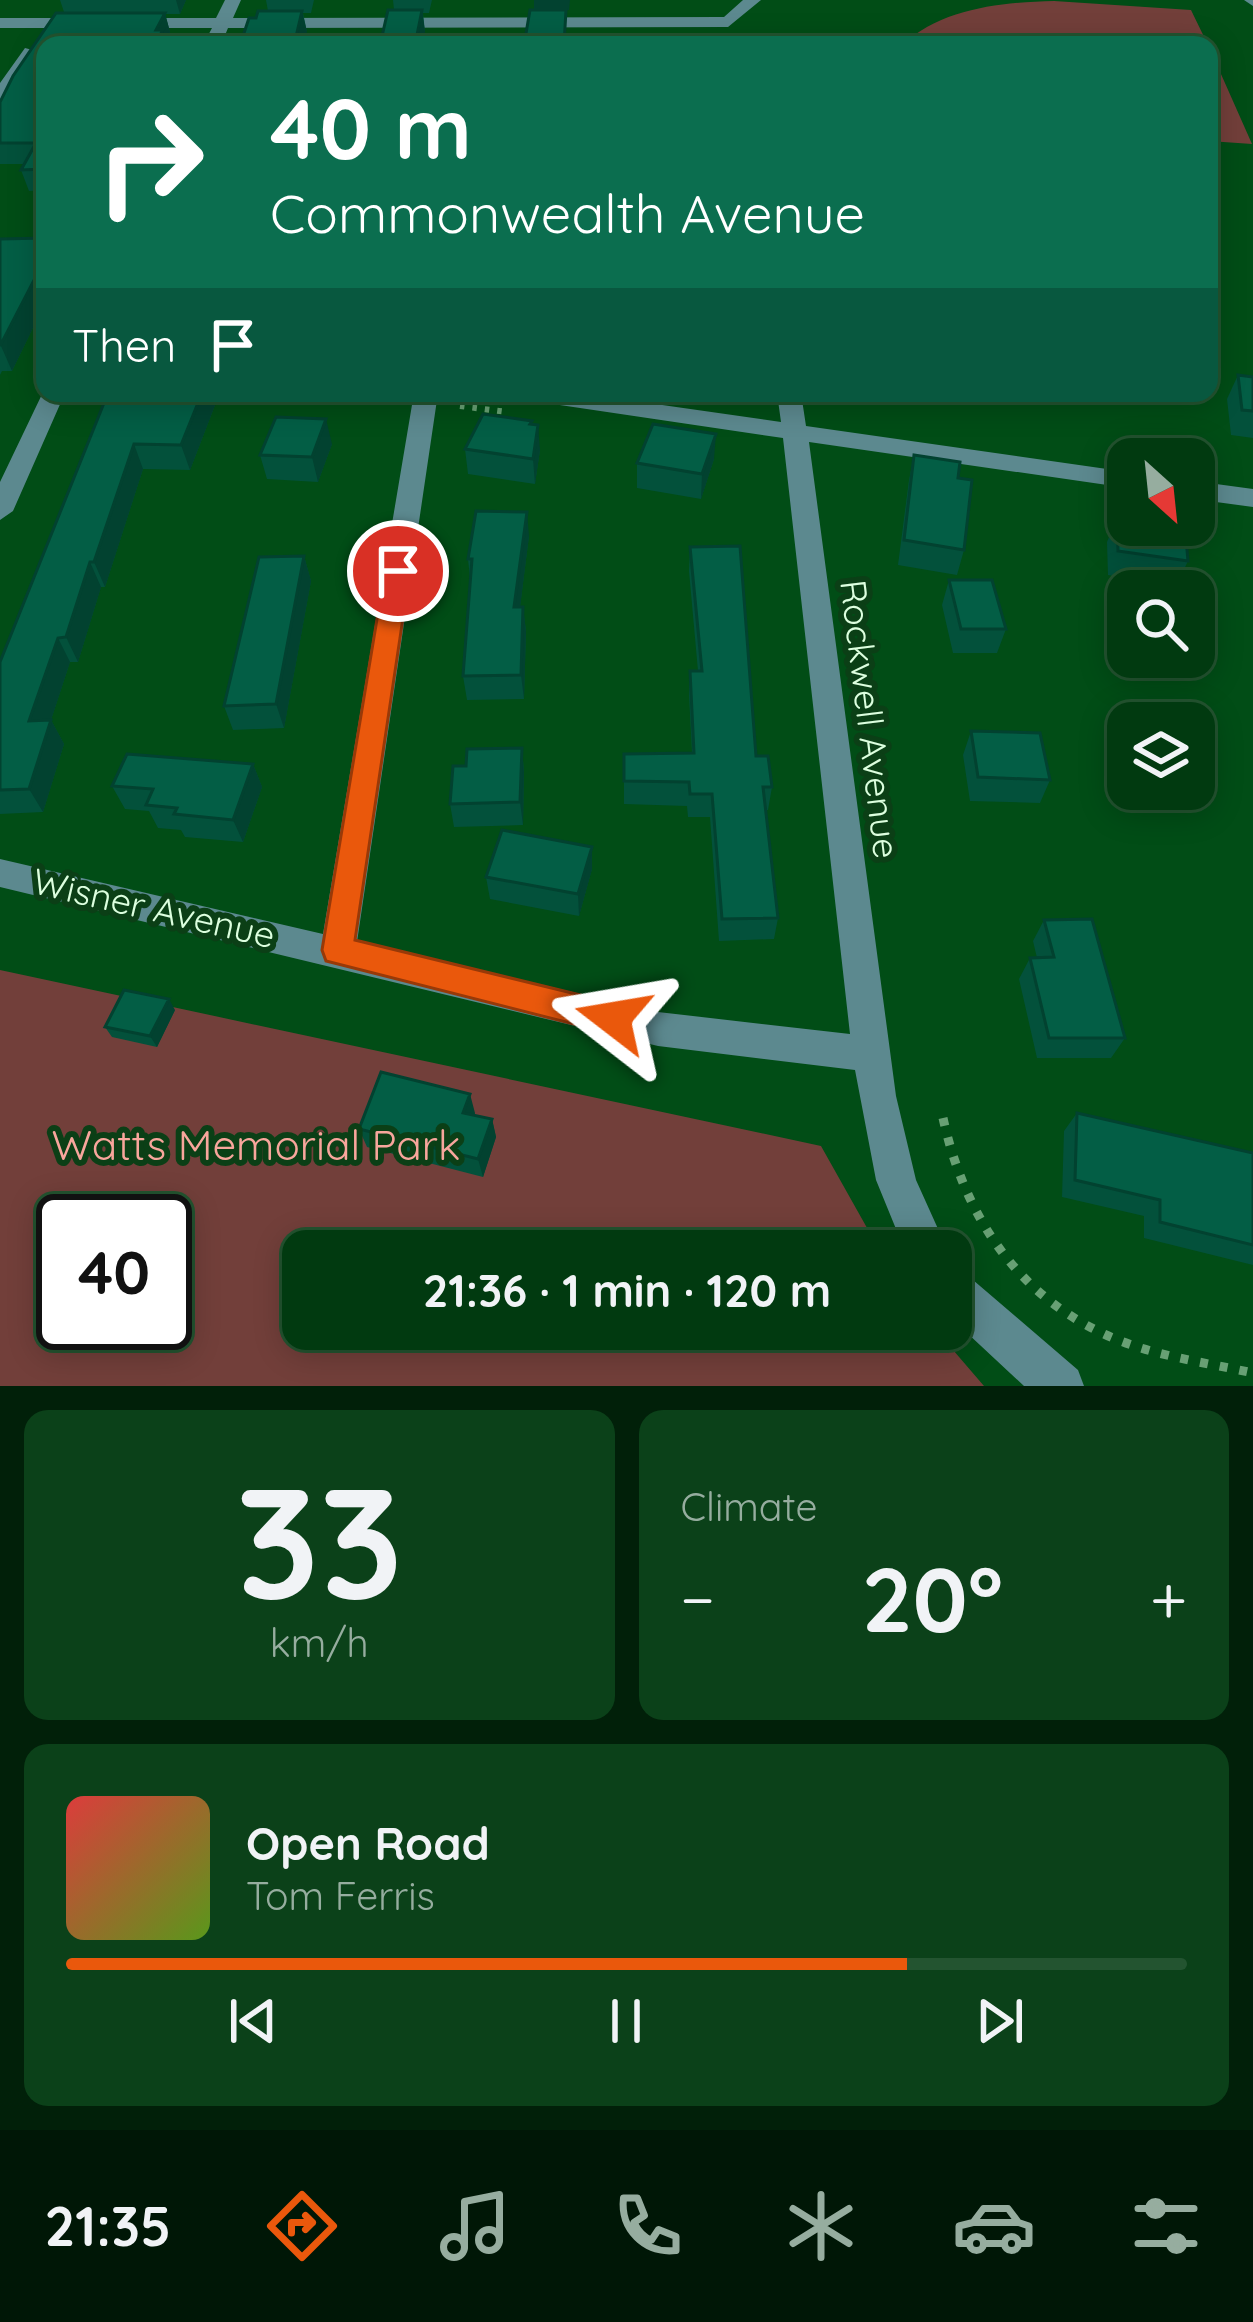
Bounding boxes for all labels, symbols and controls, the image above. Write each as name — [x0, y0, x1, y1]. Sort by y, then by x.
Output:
text: 40 m — [270, 75, 472, 180]
icon: right — [72, 84, 228, 240]
text: Commonwealth Avenue — [270, 179, 865, 247]
icon: arrive — [200, 312, 266, 378]
text: Then — [72, 317, 176, 373]
north arrow — [1107, 438, 1215, 546]
map controls — [1107, 438, 1215, 810]
pin — [347, 520, 449, 622]
icon: arrive — [365, 538, 431, 604]
button: search — [1107, 570, 1215, 678]
street label: Rockwell Avenue — [831, 577, 910, 861]
button: layers — [1107, 702, 1215, 810]
street label: Wisner Avenue — [29, 858, 280, 957]
position arrow — [550, 955, 676, 1081]
park label: Watts Memorial Park — [52, 1118, 460, 1171]
speed limit sign: 40 — [36, 1194, 192, 1350]
text: 21:36 · 1 min · 120 m — [423, 1262, 831, 1318]
text: 33 — [235, 1442, 403, 1637]
text: Climate — [681, 1482, 818, 1531]
text: 20° — [861, 1542, 1003, 1655]
text: − — [681, 1557, 715, 1640]
text: + — [1150, 1557, 1187, 1640]
text: km/h — [270, 1618, 369, 1667]
text: Open Road — [246, 1815, 490, 1871]
text: Tom Ferris — [246, 1871, 435, 1920]
icon: previous — [220, 1988, 286, 2054]
icon: pause — [593, 1988, 659, 2054]
icon: next — [967, 1988, 1033, 2054]
icon: directions — [260, 2184, 344, 2268]
icon: music — [433, 2184, 517, 2268]
icon: phone — [606, 2184, 690, 2268]
icon: climate — [779, 2184, 863, 2268]
icon: car — [952, 2184, 1036, 2268]
icon: filters — [1124, 2184, 1208, 2268]
text: 21:35 — [44, 2192, 171, 2260]

